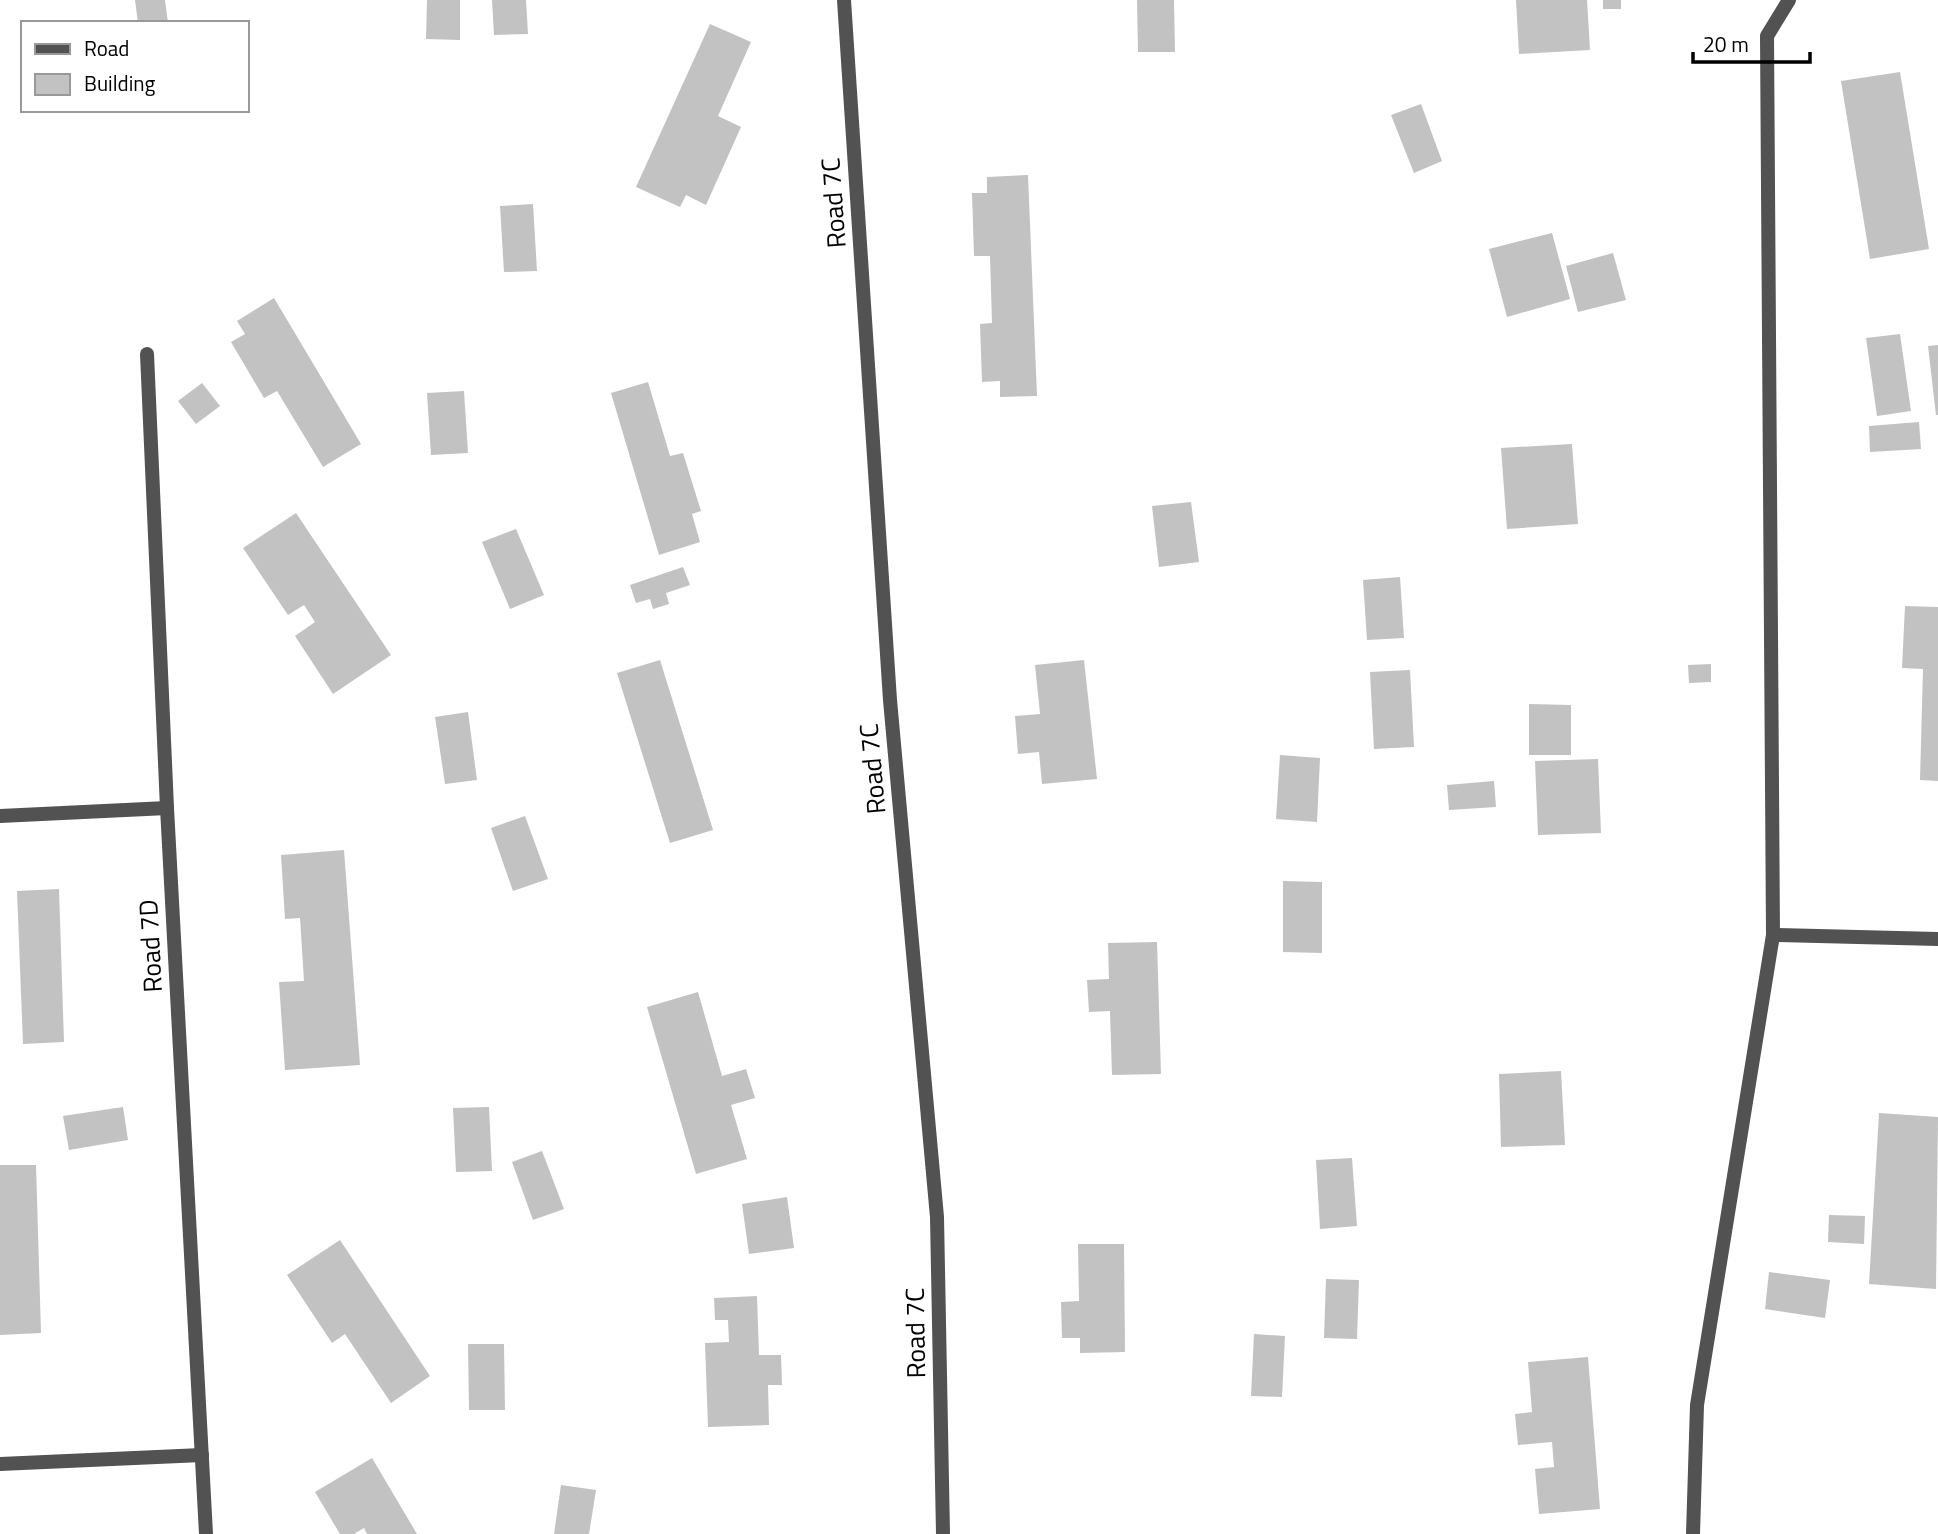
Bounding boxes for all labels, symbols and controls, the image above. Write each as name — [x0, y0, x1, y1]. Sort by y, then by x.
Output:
legend — [21, 21, 248, 112]
scale bar — [1693, 21, 1810, 65]
text: 20 m — [1703, 28, 1749, 60]
text: Road — [84, 32, 129, 64]
text: Building — [84, 67, 156, 99]
street label: Road 7C — [810, 156, 856, 250]
street label: Road 7C — [849, 722, 895, 816]
street label: Road 7D — [128, 898, 172, 994]
street label: Road 7C — [895, 1287, 935, 1379]

